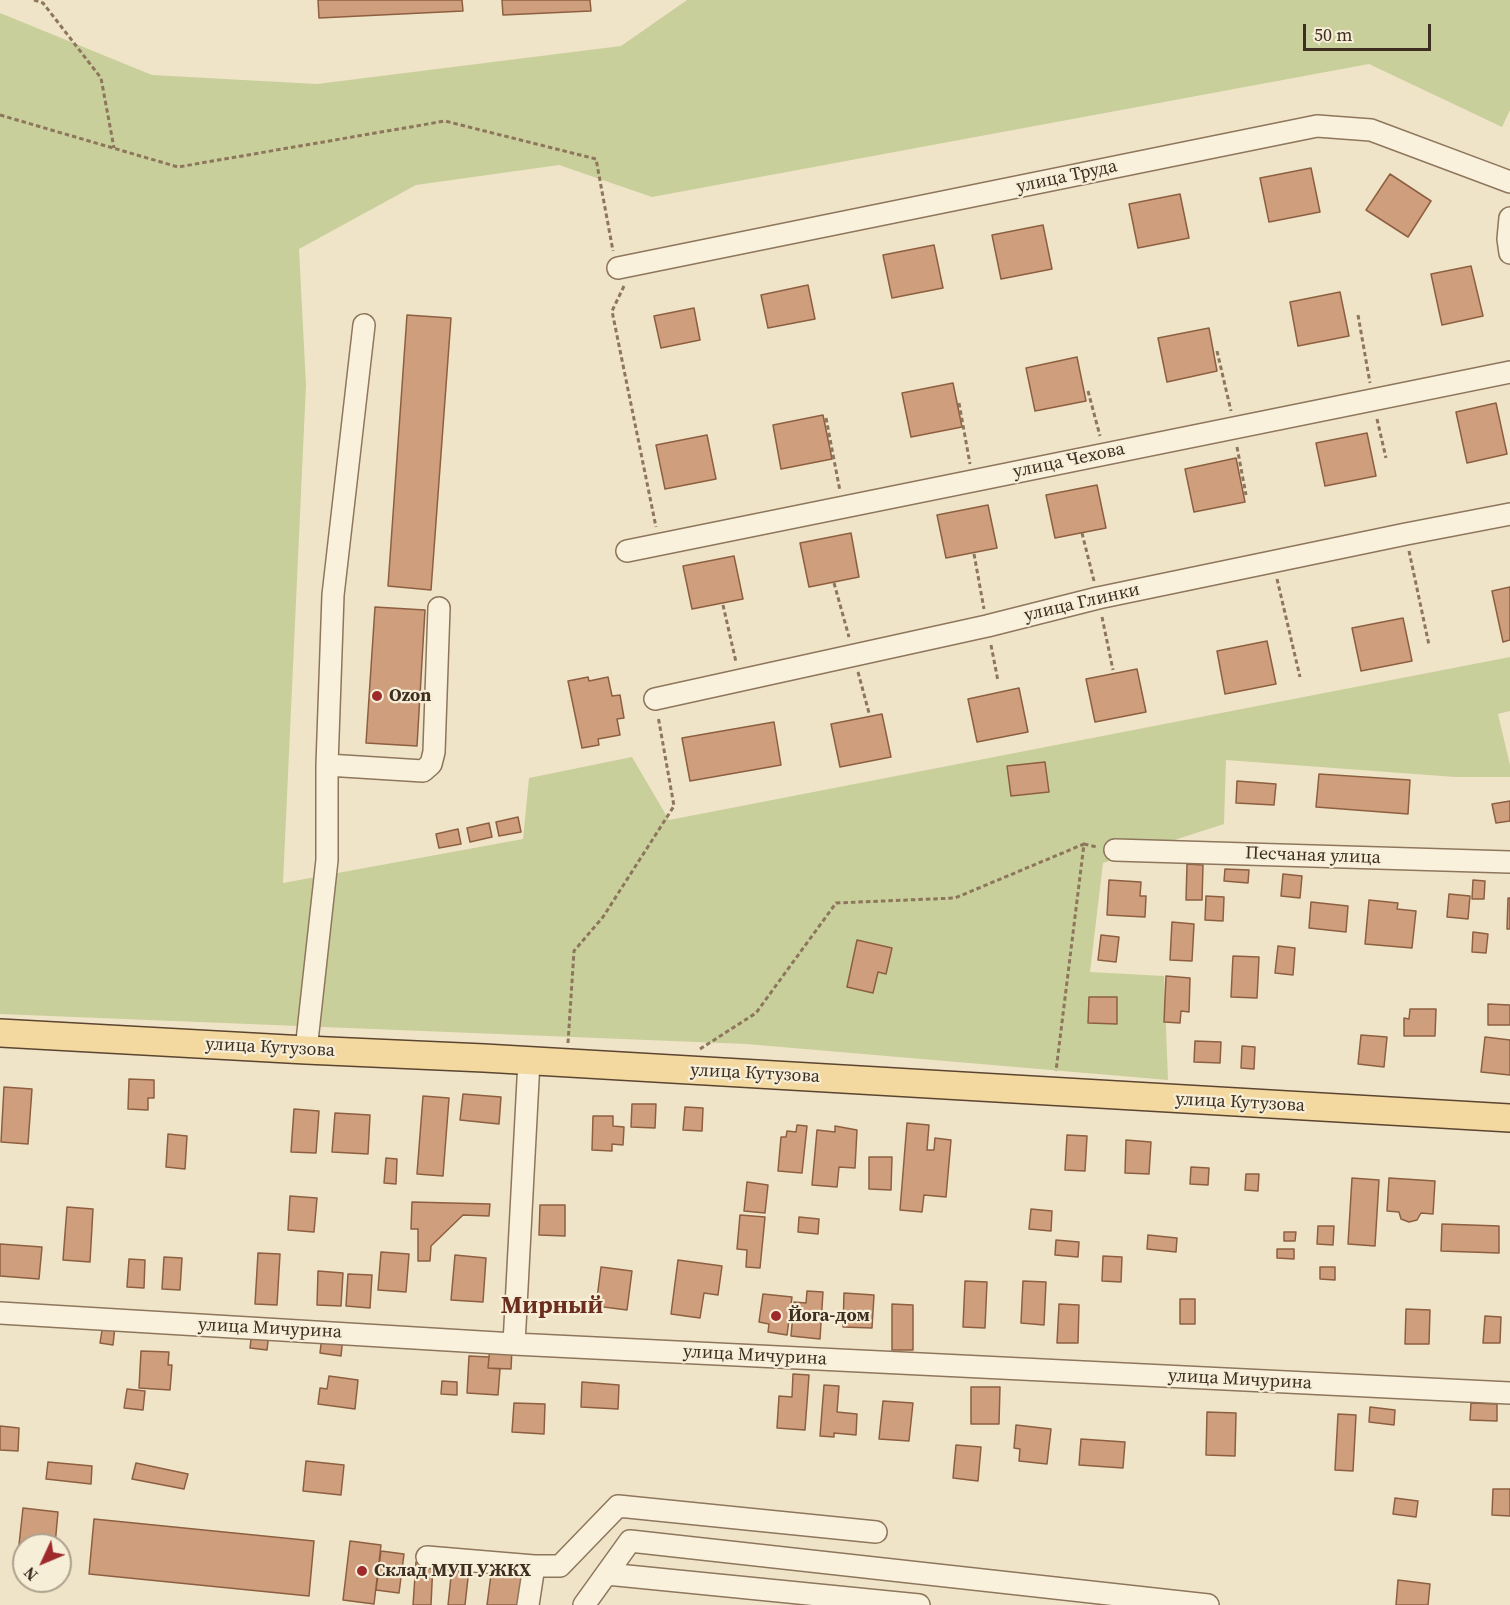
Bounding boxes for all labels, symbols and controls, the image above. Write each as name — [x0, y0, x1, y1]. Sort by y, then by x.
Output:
scale bar — [1306, 12, 1434, 50]
text: 50 m — [1314, 22, 1352, 47]
street label: улица Труда — [1015, 156, 1119, 198]
street label: улица Чехова — [1011, 439, 1127, 483]
street label: улица Глинки — [1022, 579, 1142, 627]
place label: Ozon — [389, 685, 431, 707]
marker: Ozon — [370, 689, 384, 703]
street label: Песчаная улица — [1245, 843, 1381, 869]
street label: улица Кутузова — [205, 1034, 335, 1062]
street label: улица Кутузова — [690, 1060, 820, 1088]
street label: улица Кутузова — [1175, 1089, 1305, 1117]
district label: Мирный — [501, 1293, 603, 1321]
place label: Йога-дом — [788, 1305, 870, 1327]
marker: Йога-дом — [769, 1309, 783, 1323]
street label: улица Мичурина — [197, 1314, 343, 1344]
street label: улица Мичурина — [682, 1341, 828, 1371]
street label: улица Мичурина — [1167, 1365, 1313, 1395]
north arrow — [12, 1533, 72, 1593]
place label: Склад МУП УЖКХ — [374, 1560, 531, 1582]
text: N — [19, 1562, 42, 1586]
marker: Склад МУП УЖКХ — [355, 1564, 369, 1578]

